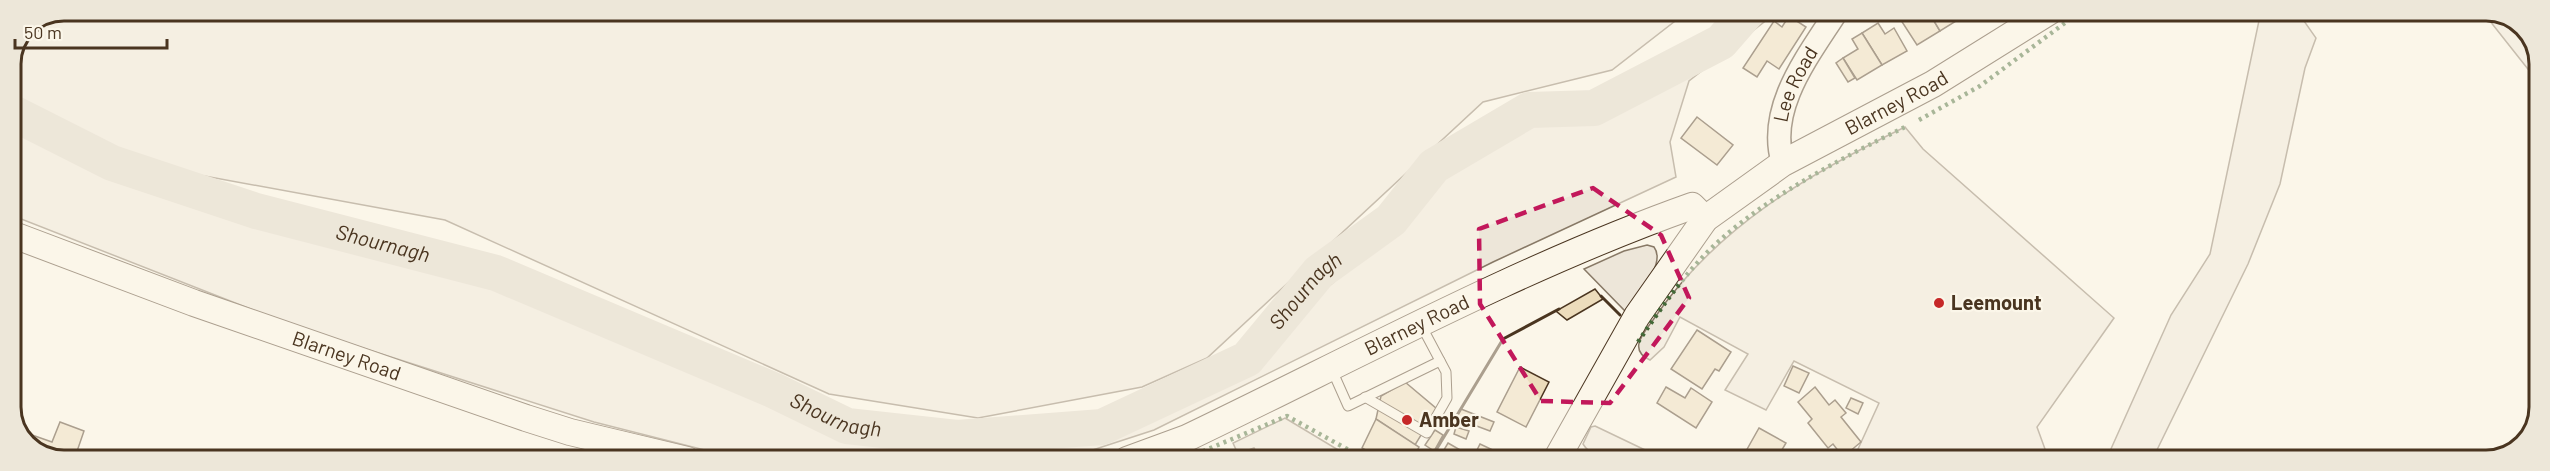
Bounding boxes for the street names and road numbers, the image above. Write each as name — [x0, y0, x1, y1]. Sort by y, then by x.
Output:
street label: Lee Road — [1768, 41, 1822, 124]
street label: Blarney Road — [1840, 65, 1952, 139]
street label: Blarney Road — [1360, 289, 1473, 360]
street label: Blarney Road — [289, 325, 404, 385]

